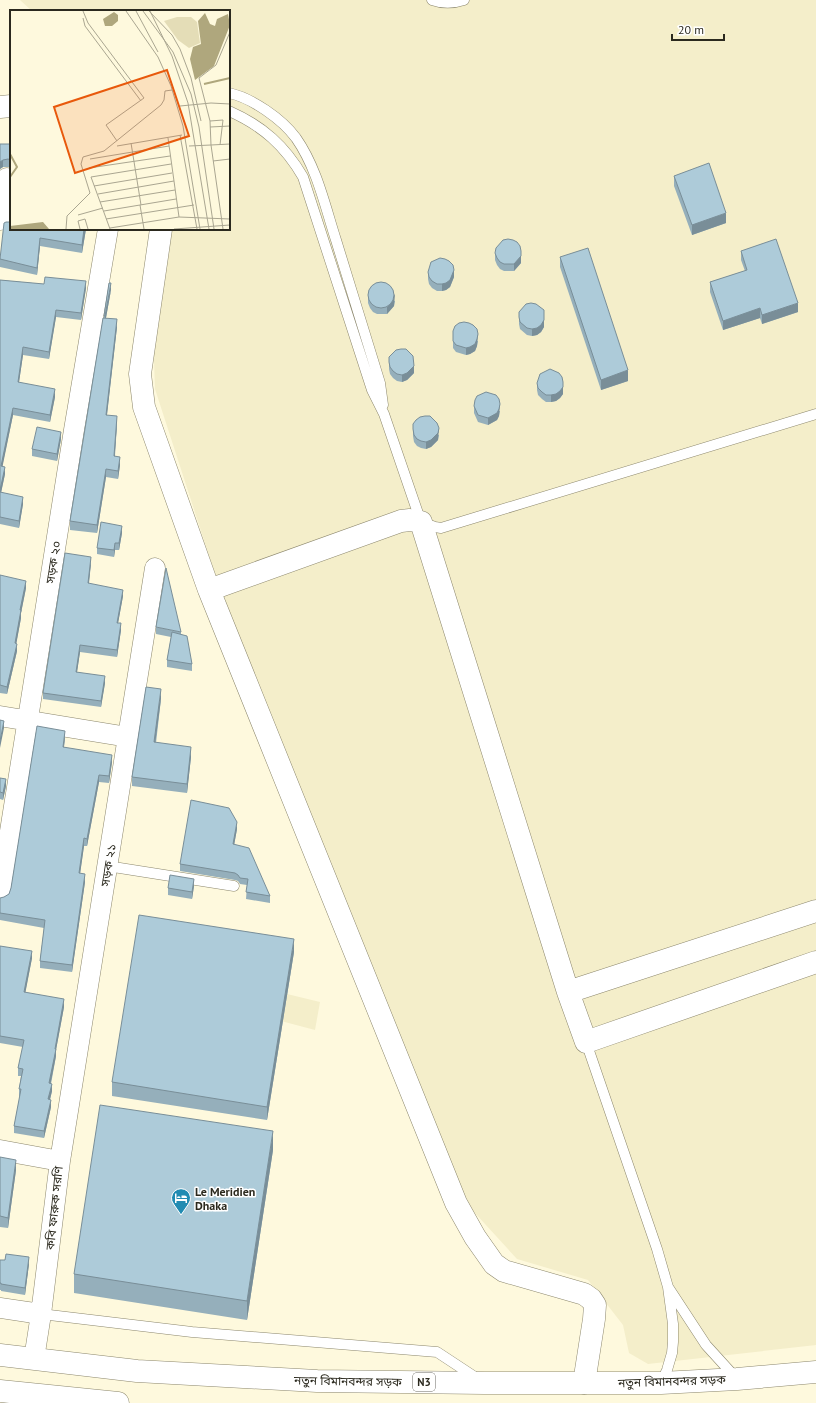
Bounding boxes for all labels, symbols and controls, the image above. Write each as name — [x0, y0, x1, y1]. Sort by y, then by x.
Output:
inset map — [10, 10, 230, 230]
scale bar — [672, 16, 724, 42]
text: 20 m — [678, 22, 704, 37]
street label: সড়ক ২০ — [42, 540, 64, 585]
street label: সড়ক ২১ — [97, 843, 119, 888]
street label: কবি ফারুক সরণি — [42, 1165, 66, 1252]
place label: Le Meridien Dhaka — [195, 1184, 255, 1213]
hotel icon: Le Meridien Dhaka — [170, 1187, 192, 1215]
street label: নতুন বিমানবন্দর সড়ক — [617, 1372, 726, 1392]
street label: নতুন বিমানবন্দর সড়ক — [293, 1373, 402, 1391]
road number: N3 — [413, 1373, 435, 1391]

